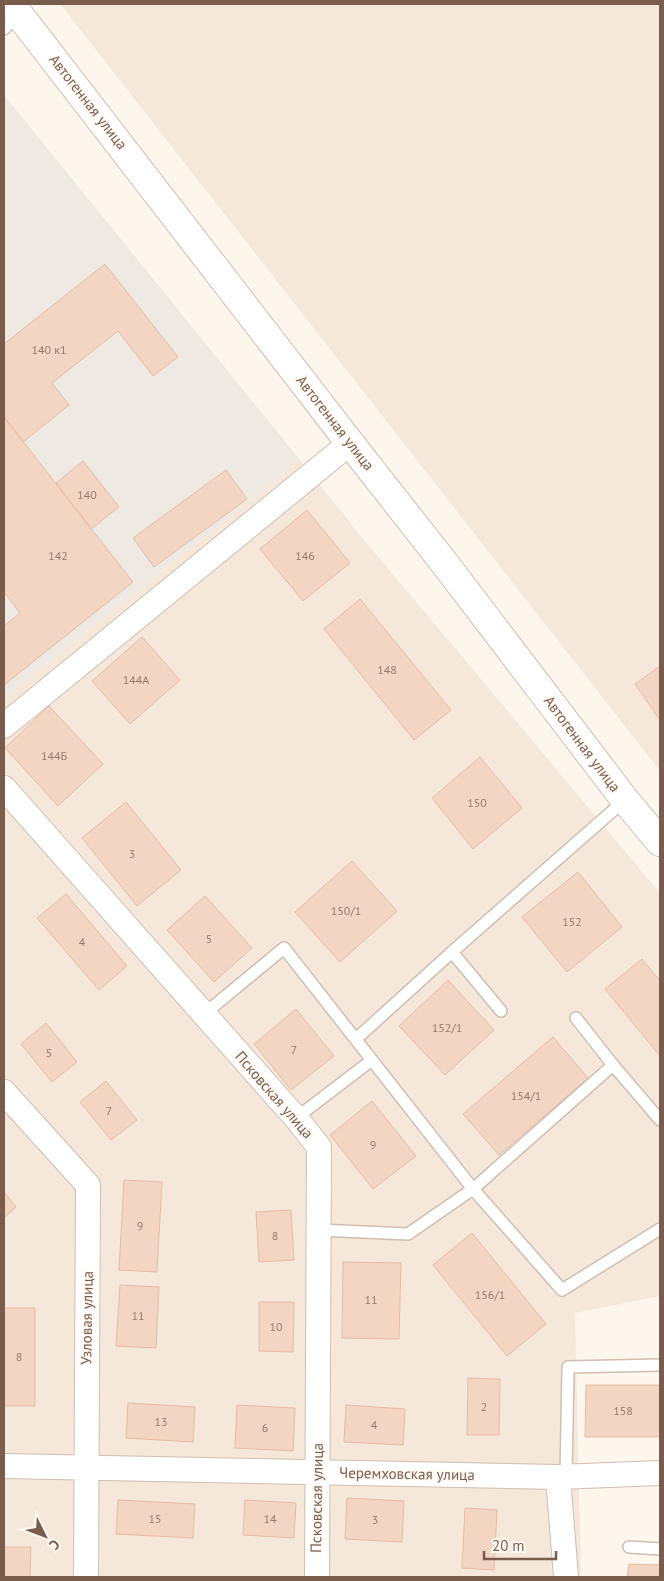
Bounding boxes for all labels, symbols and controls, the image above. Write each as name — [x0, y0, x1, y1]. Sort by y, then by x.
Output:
street label: Автогенная улица — [45, 50, 132, 153]
house number: 140 к1 — [31, 342, 67, 357]
street label: Автогенная улица — [292, 371, 379, 474]
house number: 140 — [77, 487, 97, 502]
house number: 142 — [48, 548, 68, 563]
house number: 146 — [295, 548, 315, 563]
house number: 148 — [377, 662, 397, 677]
house number: 144А — [123, 672, 149, 687]
street label: Автогенная улица — [540, 692, 625, 796]
house number: 144Б — [41, 748, 68, 763]
house number: 150 — [467, 795, 487, 810]
house number: 3 — [129, 846, 135, 861]
house number: 150/1 — [331, 903, 361, 918]
house number: 152 — [562, 914, 582, 929]
house number: 5 — [206, 931, 212, 946]
house number: 4 — [79, 934, 86, 949]
house number: 152/1 — [432, 1020, 462, 1035]
house number: 7 — [291, 1042, 297, 1057]
house number: 5 — [46, 1045, 52, 1060]
street label: Псковская улица — [231, 1047, 318, 1142]
house number: 154/1 — [511, 1088, 541, 1103]
house number: 7 — [106, 1103, 112, 1118]
house number: 9 — [370, 1137, 376, 1152]
house number: 9 — [137, 1218, 143, 1233]
house number: 8 — [272, 1228, 278, 1243]
street label: Узловая улица — [76, 1271, 97, 1365]
house number: 156/1 — [475, 1287, 505, 1302]
house number: 11 — [364, 1292, 378, 1307]
house number: 11 — [131, 1308, 145, 1323]
house number: 10 — [269, 1319, 283, 1334]
house number: 8 — [16, 1349, 22, 1364]
house number: 2 — [481, 1399, 487, 1414]
house number: 158 — [613, 1403, 633, 1418]
house number: 13 — [154, 1414, 168, 1429]
house number: 4 — [371, 1417, 378, 1432]
house number: 6 — [262, 1420, 268, 1435]
street label: Псковская улица — [306, 1443, 327, 1553]
street label: Черемховская улица — [339, 1463, 475, 1484]
north arrow — [20, 1511, 70, 1561]
house number: 15 — [148, 1511, 162, 1526]
house number: 14 — [263, 1511, 277, 1526]
house number: 3 — [372, 1512, 378, 1527]
scale bar — [484, 1528, 556, 1560]
text: С — [45, 1536, 64, 1554]
text: 20 m — [492, 1536, 525, 1555]

